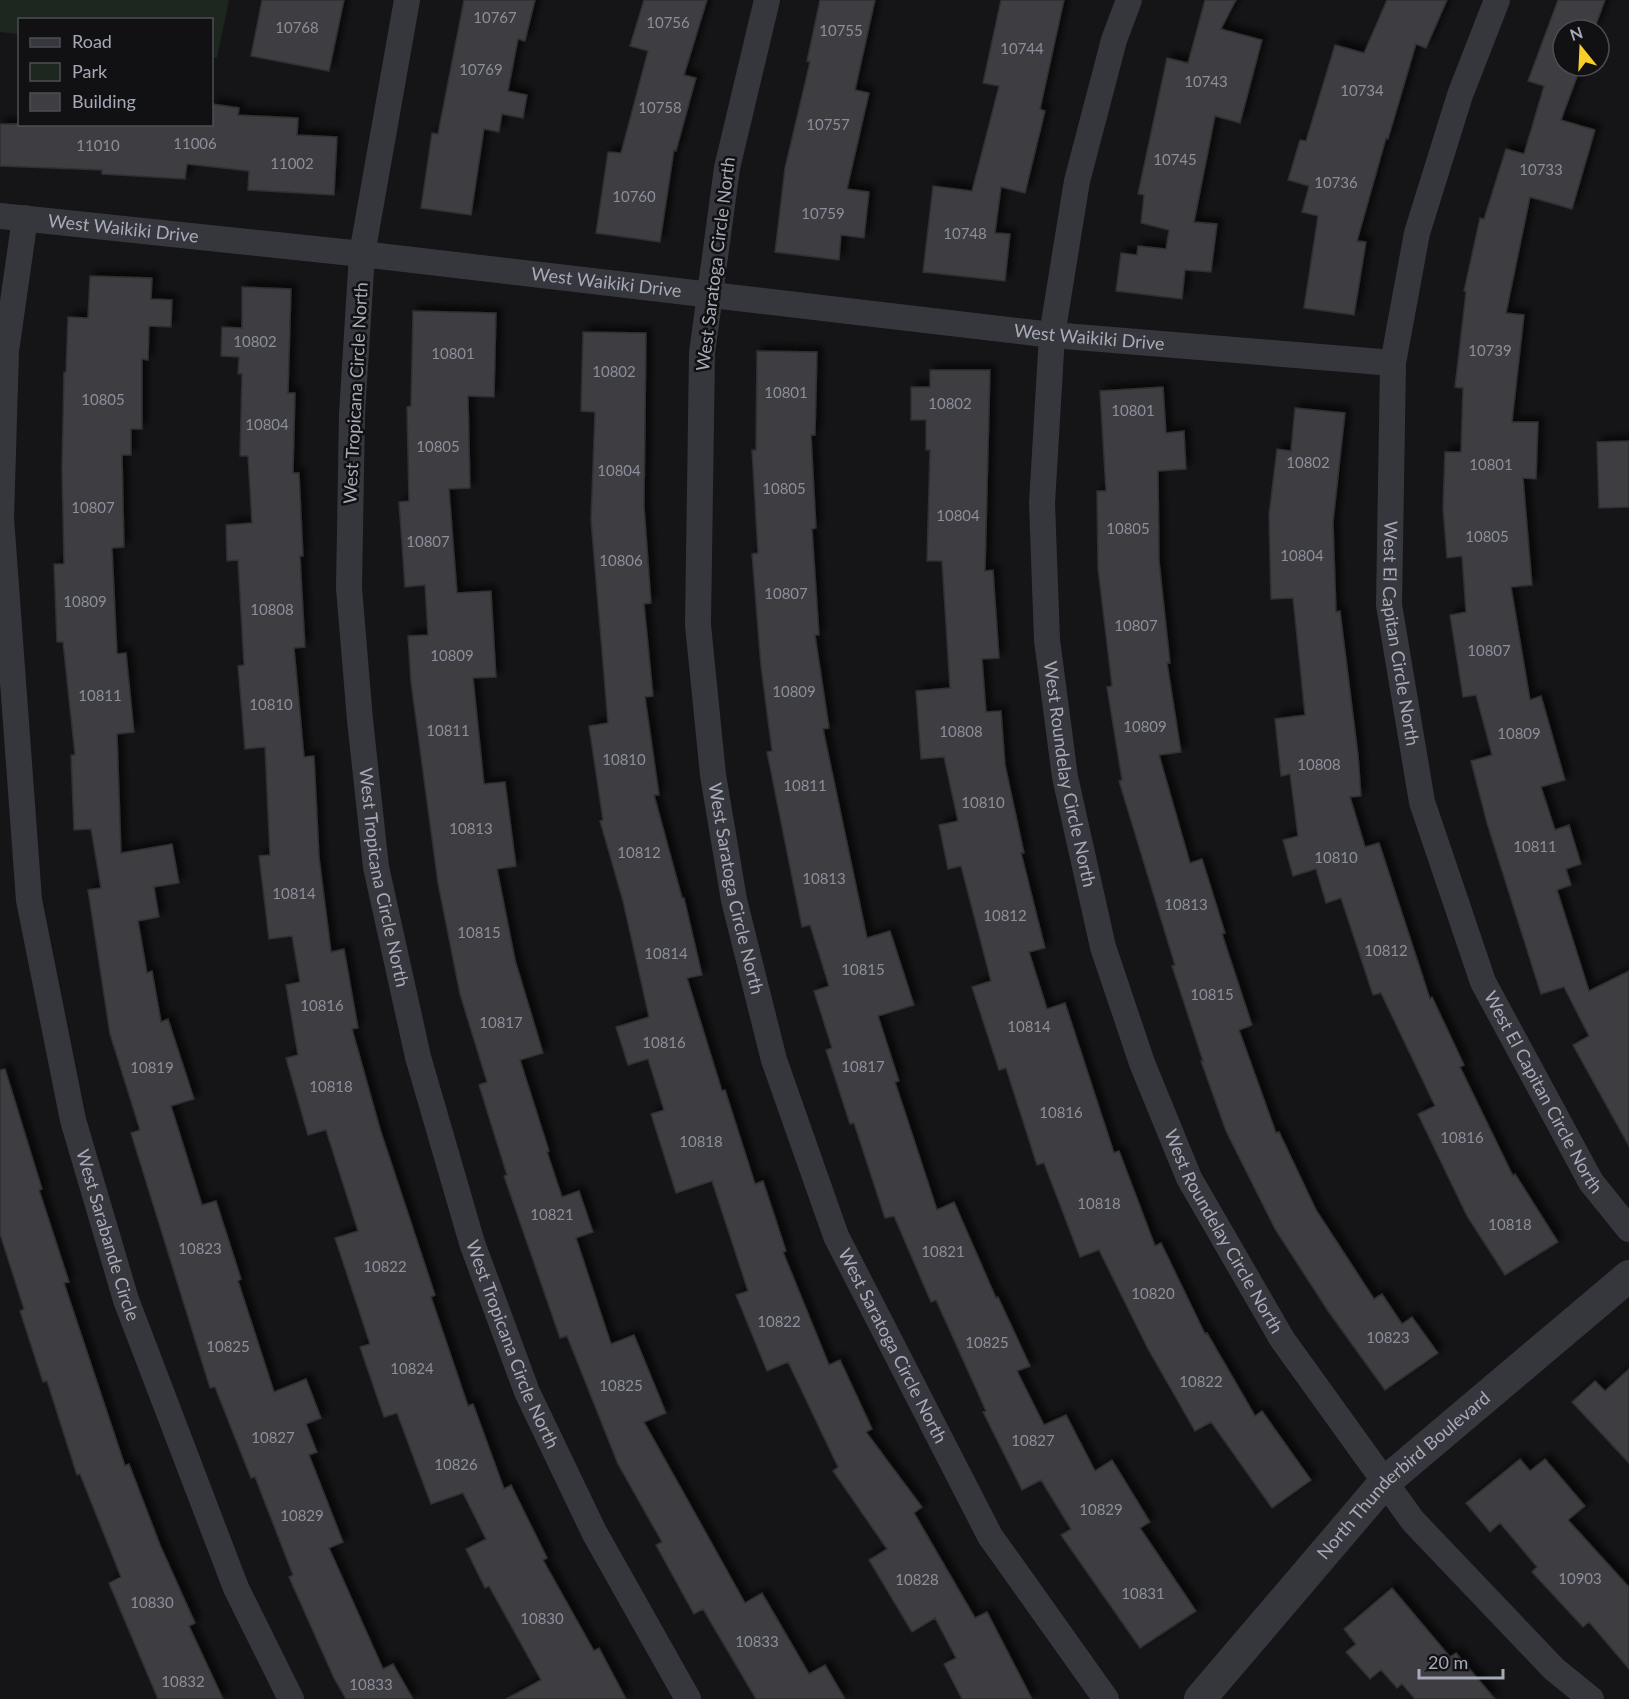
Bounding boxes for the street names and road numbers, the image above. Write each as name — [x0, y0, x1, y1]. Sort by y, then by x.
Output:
street label: West Saratoga Circle North — [691, 156, 739, 372]
street label: West Waikiki Drive — [47, 209, 200, 247]
street label: West Waikiki Drive — [530, 262, 683, 301]
street label: West Tropicana Circle North — [338, 281, 372, 504]
street label: West Waikiki Drive — [1013, 319, 1165, 354]
street label: West El Capitan Circle North — [1379, 521, 1424, 747]
street label: West Roundelay Circle North — [1040, 660, 1101, 889]
street label: West Tropicana Circle North — [355, 766, 414, 989]
street label: West Saratoga Circle North — [704, 781, 769, 996]
street label: West El Capitan Circle North — [1480, 987, 1608, 1197]
street label: West Roundelay Circle North — [1160, 1126, 1288, 1337]
street label: West Sarabande Circle — [72, 1146, 145, 1324]
street label: West Tropicana Circle North — [462, 1237, 564, 1452]
street label: West Saratoga Circle North — [834, 1245, 952, 1446]
street label: North Thunderbird Boulevard — [1312, 1386, 1494, 1563]

